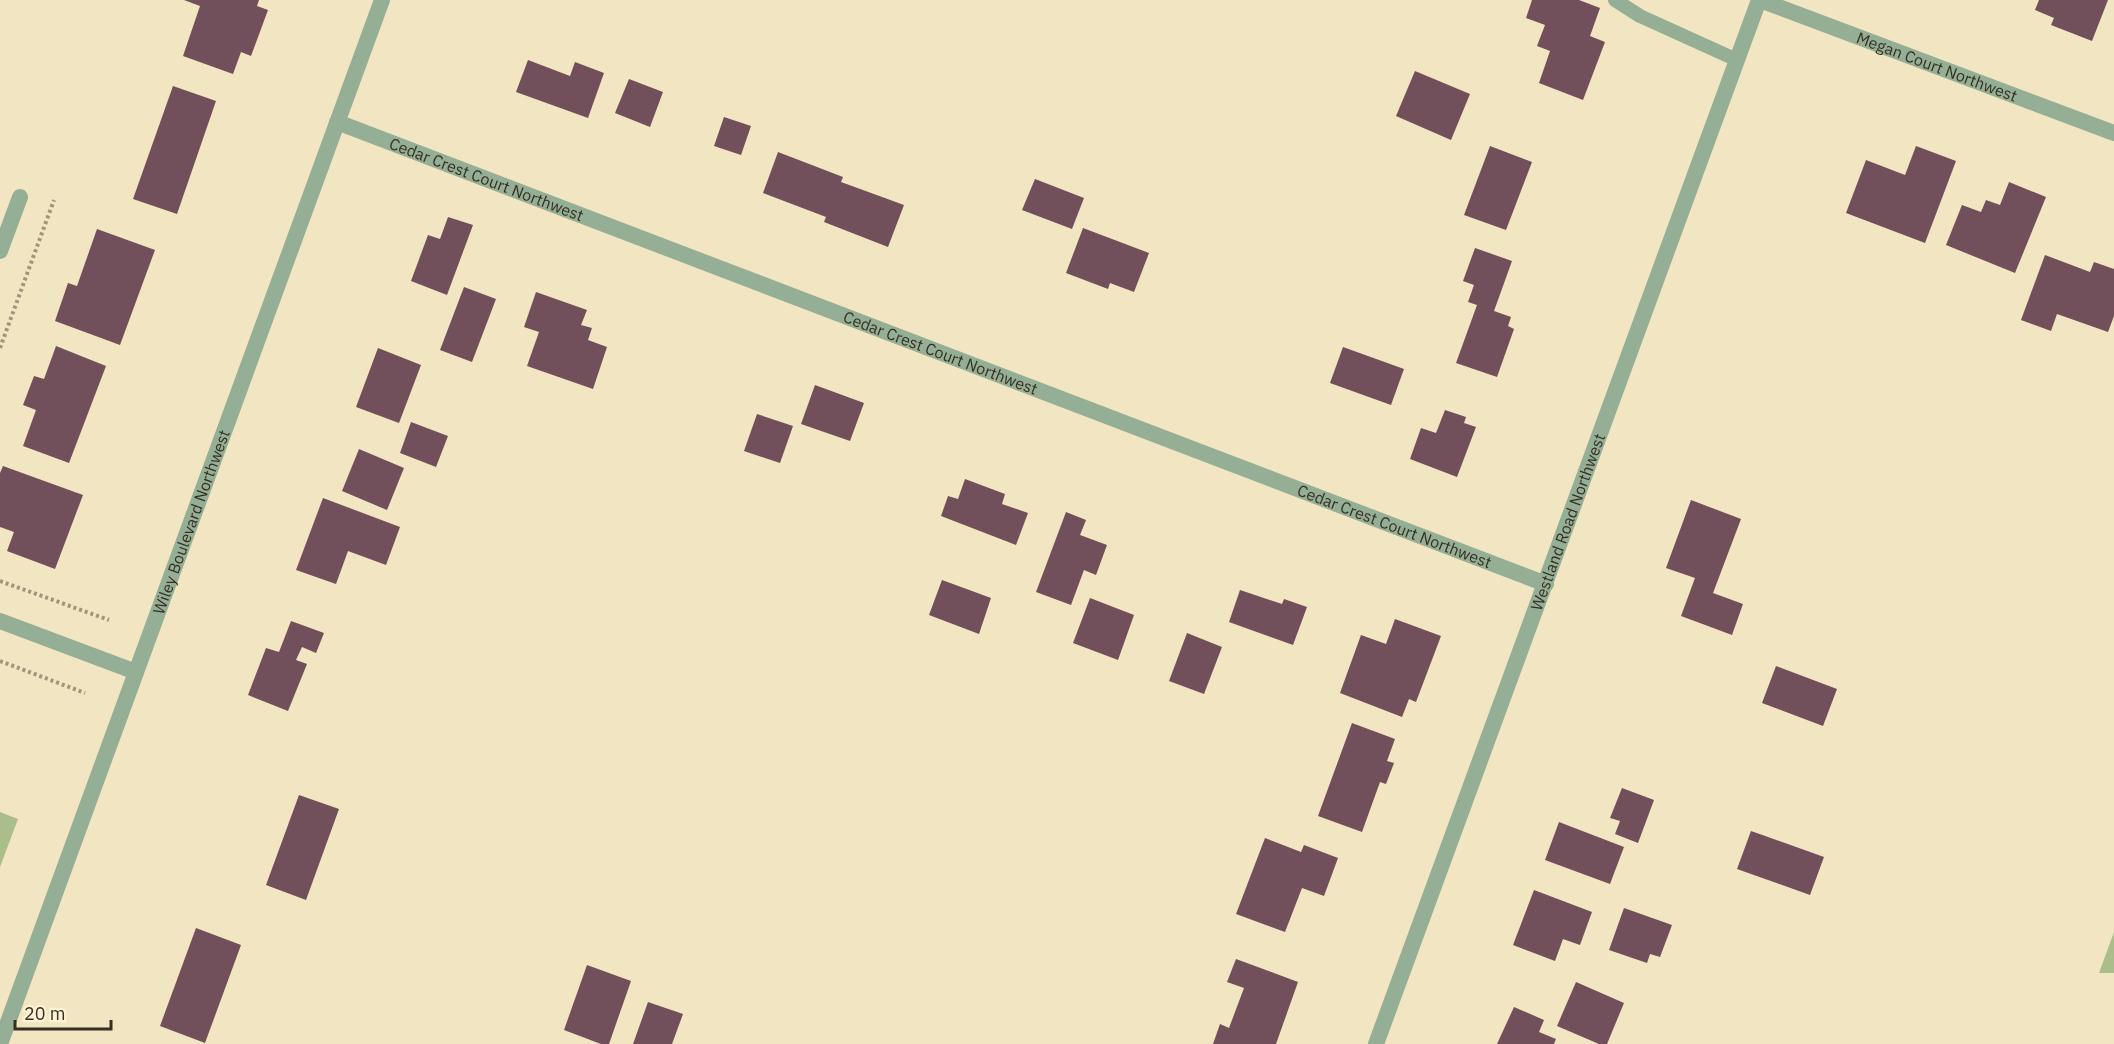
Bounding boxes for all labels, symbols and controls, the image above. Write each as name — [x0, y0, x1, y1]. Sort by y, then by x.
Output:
street label: Megan Court Northwest — [1854, 27, 2020, 106]
street label: Cedar Crest Court Northwest — [387, 133, 586, 225]
street label: Cedar Crest Court Northwest — [840, 306, 1040, 399]
street label: Wiley Boulevard Northwest — [148, 427, 234, 617]
street label: Westland Road Northwest — [1526, 431, 1609, 613]
street label: Cedar Crest Court Northwest — [1294, 480, 1494, 572]
scale bar — [15, 993, 111, 1031]
text: 20 m — [24, 1002, 66, 1025]

